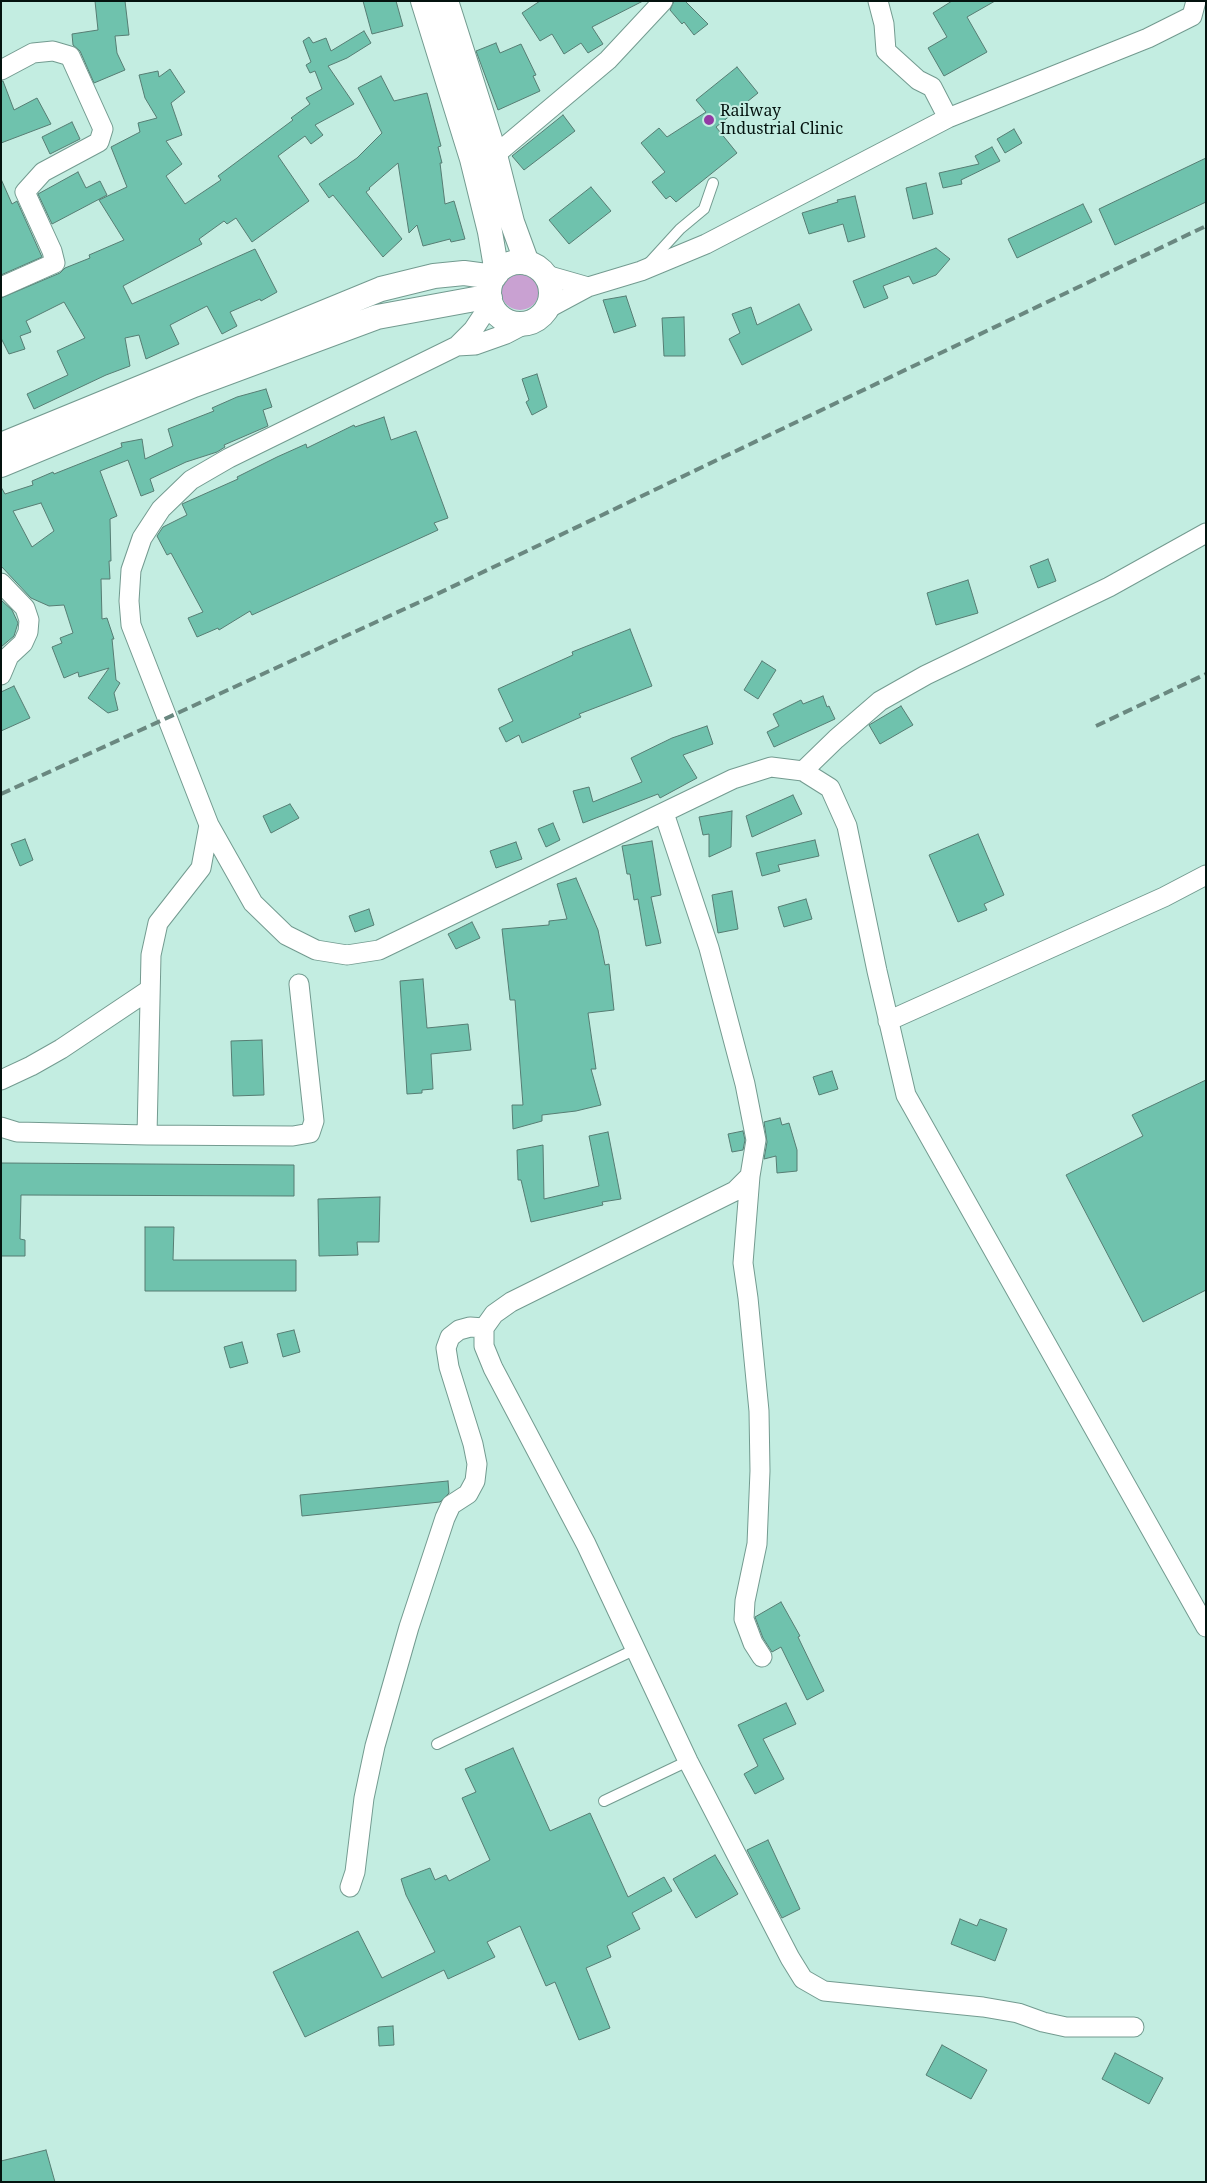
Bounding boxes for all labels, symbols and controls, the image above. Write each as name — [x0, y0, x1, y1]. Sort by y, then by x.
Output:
place label: Railway Industrial Clinic — [720, 101, 843, 139]
marker: Railway Industrial Clinic — [702, 113, 716, 127]

